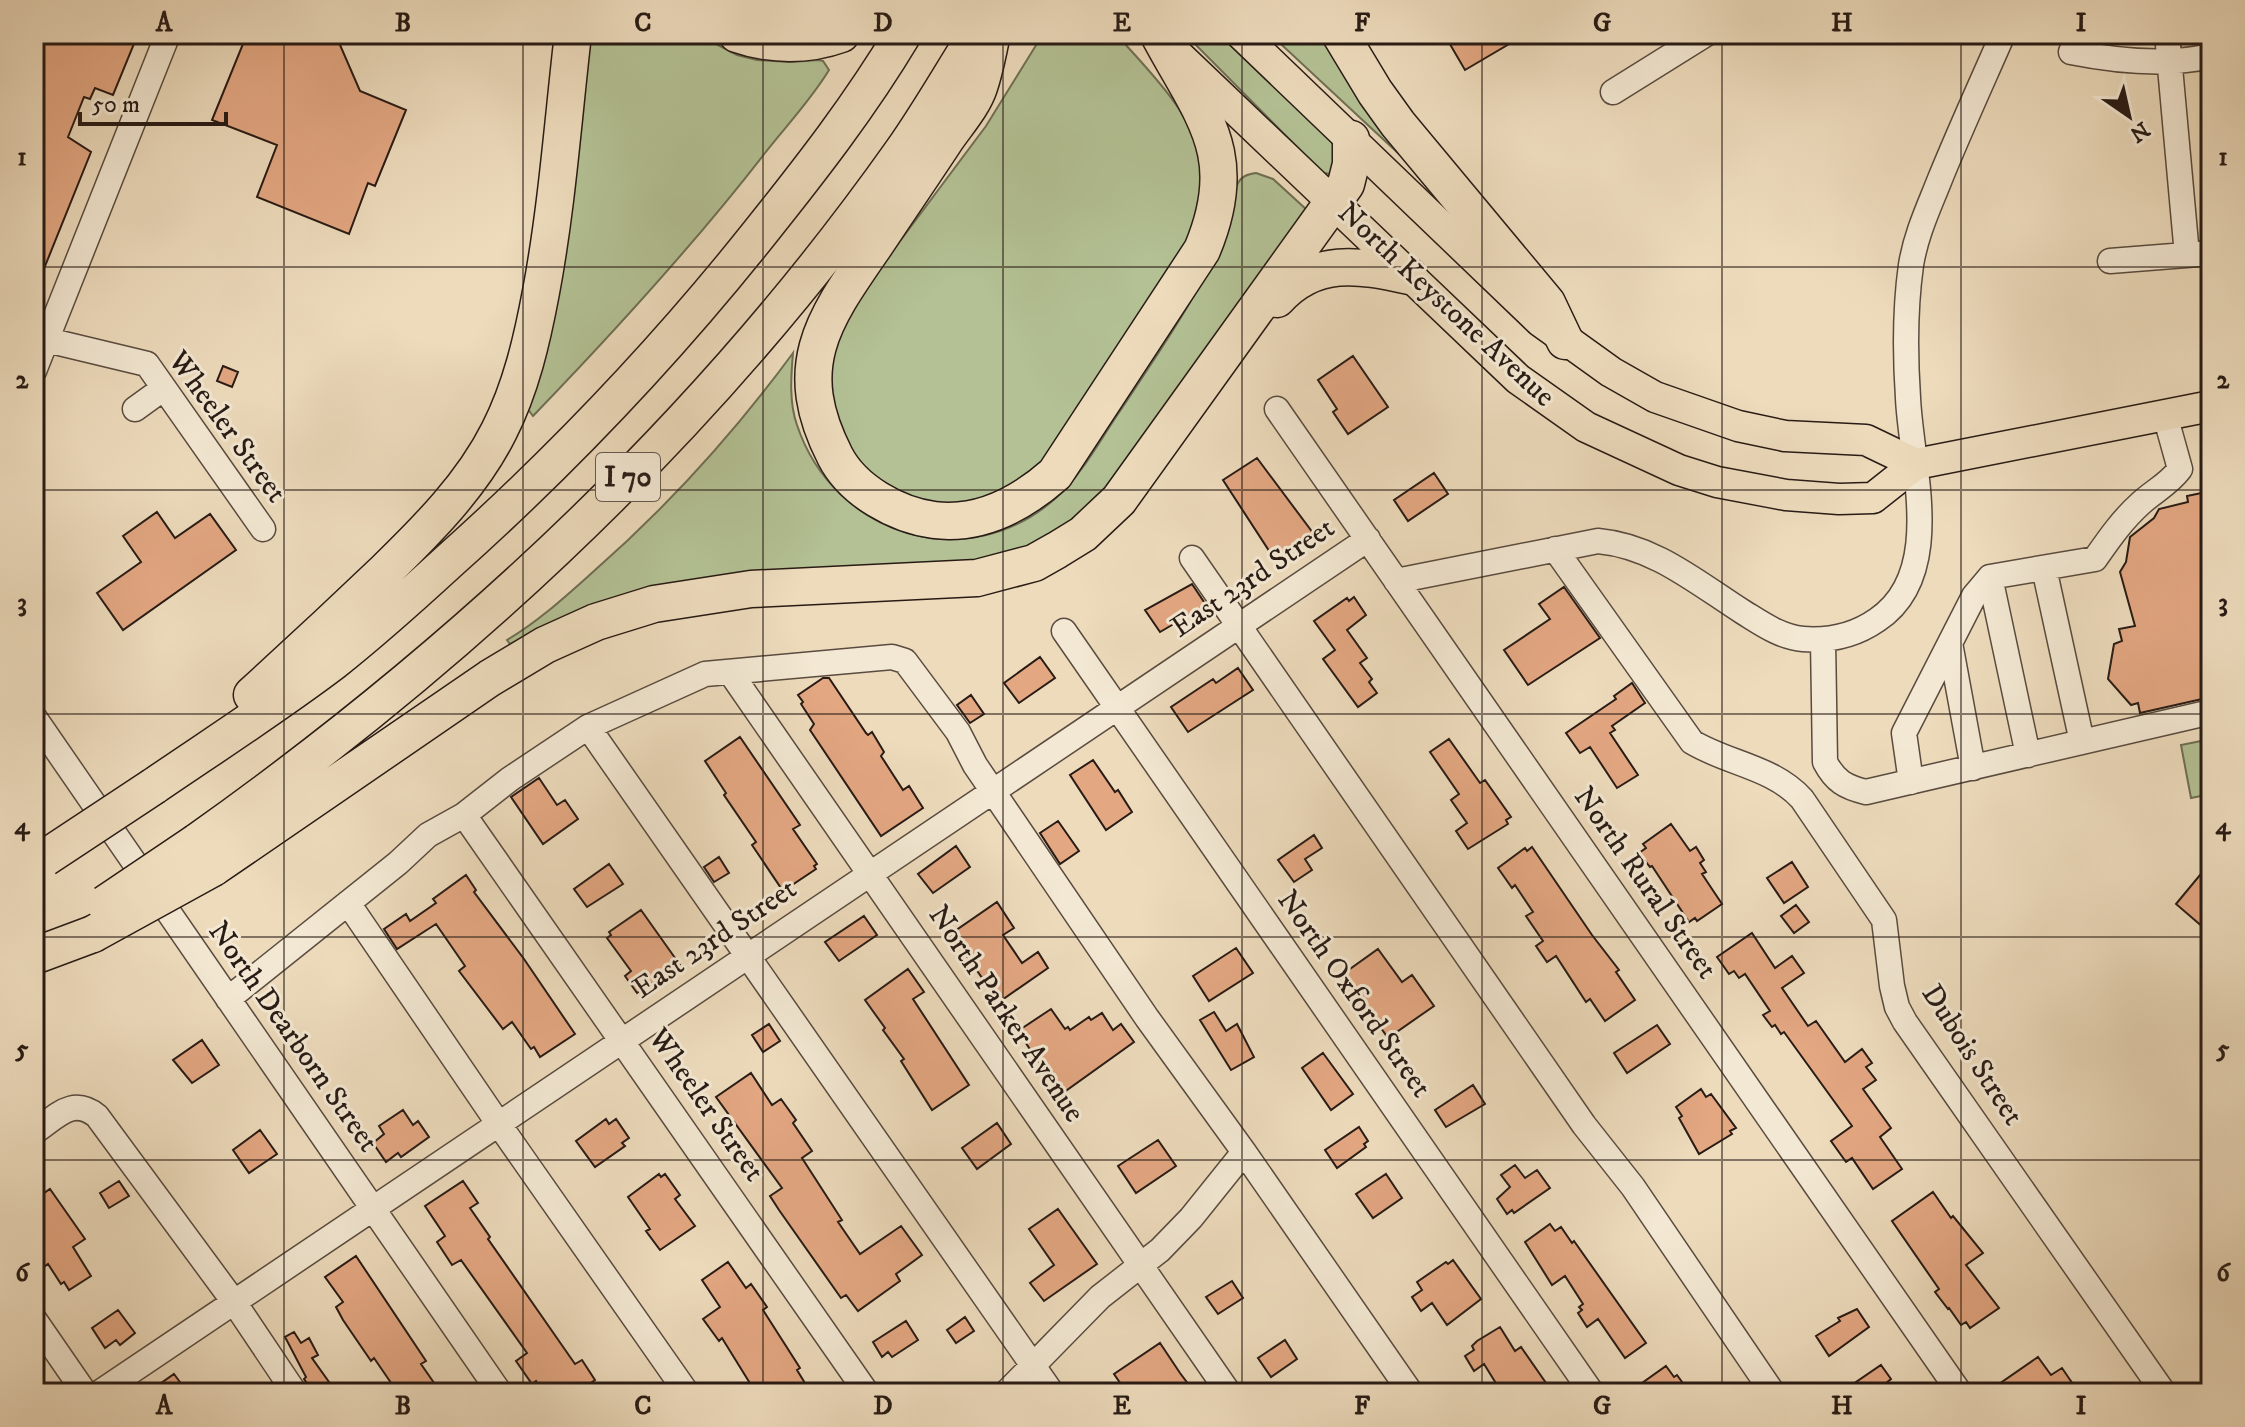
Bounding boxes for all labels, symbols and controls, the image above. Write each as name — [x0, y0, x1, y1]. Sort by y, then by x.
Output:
text: A — [155, 7, 174, 40]
text: B — [395, 7, 411, 40]
text: C — [634, 7, 652, 40]
text: D — [873, 7, 893, 40]
text: E — [1113, 7, 1131, 40]
text: F — [1354, 7, 1371, 40]
text: G — [1593, 7, 1611, 40]
text: H — [1831, 7, 1853, 40]
text: I — [2076, 7, 2087, 40]
scale bar — [80, 76, 226, 126]
north arrow — [2089, 76, 2169, 156]
text: 50 m — [92, 90, 140, 120]
text: N — [2124, 115, 2154, 148]
text: 1 — [17, 141, 27, 174]
text: 1 — [2218, 141, 2228, 174]
street label: North Keystone Avenue — [1330, 195, 1562, 415]
street label: Wheeler Street — [159, 343, 294, 510]
text: 2 — [16, 364, 30, 397]
text: 2 — [2217, 364, 2231, 397]
road number: I 70 — [596, 453, 660, 501]
street label: East 23rd Street — [1164, 510, 1342, 646]
text: 3 — [17, 587, 27, 620]
text: 3 — [2218, 587, 2228, 620]
street label: North Rural Street — [1565, 780, 1725, 986]
text: 4 — [15, 810, 31, 843]
text: 4 — [2216, 810, 2232, 843]
street label: East 23rd Street — [626, 871, 804, 1007]
street label: North Oxford Street — [1269, 883, 1439, 1105]
street label: North Parker Avenue — [920, 898, 1092, 1130]
street label: North Dearborn Street — [200, 915, 386, 1159]
street label: Dubois Street — [1913, 978, 2031, 1132]
street label: Wheeler Street — [639, 1020, 772, 1189]
text: 5 — [15, 1033, 29, 1066]
text: 5 — [2216, 1033, 2230, 1066]
text: 6 — [15, 1257, 30, 1290]
text: 6 — [2216, 1257, 2231, 1290]
text: A — [155, 1390, 174, 1423]
text: B — [395, 1390, 411, 1423]
text: C — [634, 1390, 652, 1423]
text: D — [873, 1390, 893, 1423]
text: E — [1113, 1390, 1131, 1423]
text: F — [1354, 1390, 1371, 1423]
text: G — [1593, 1390, 1611, 1423]
text: H — [1831, 1390, 1853, 1423]
text: I — [2076, 1390, 2087, 1423]

